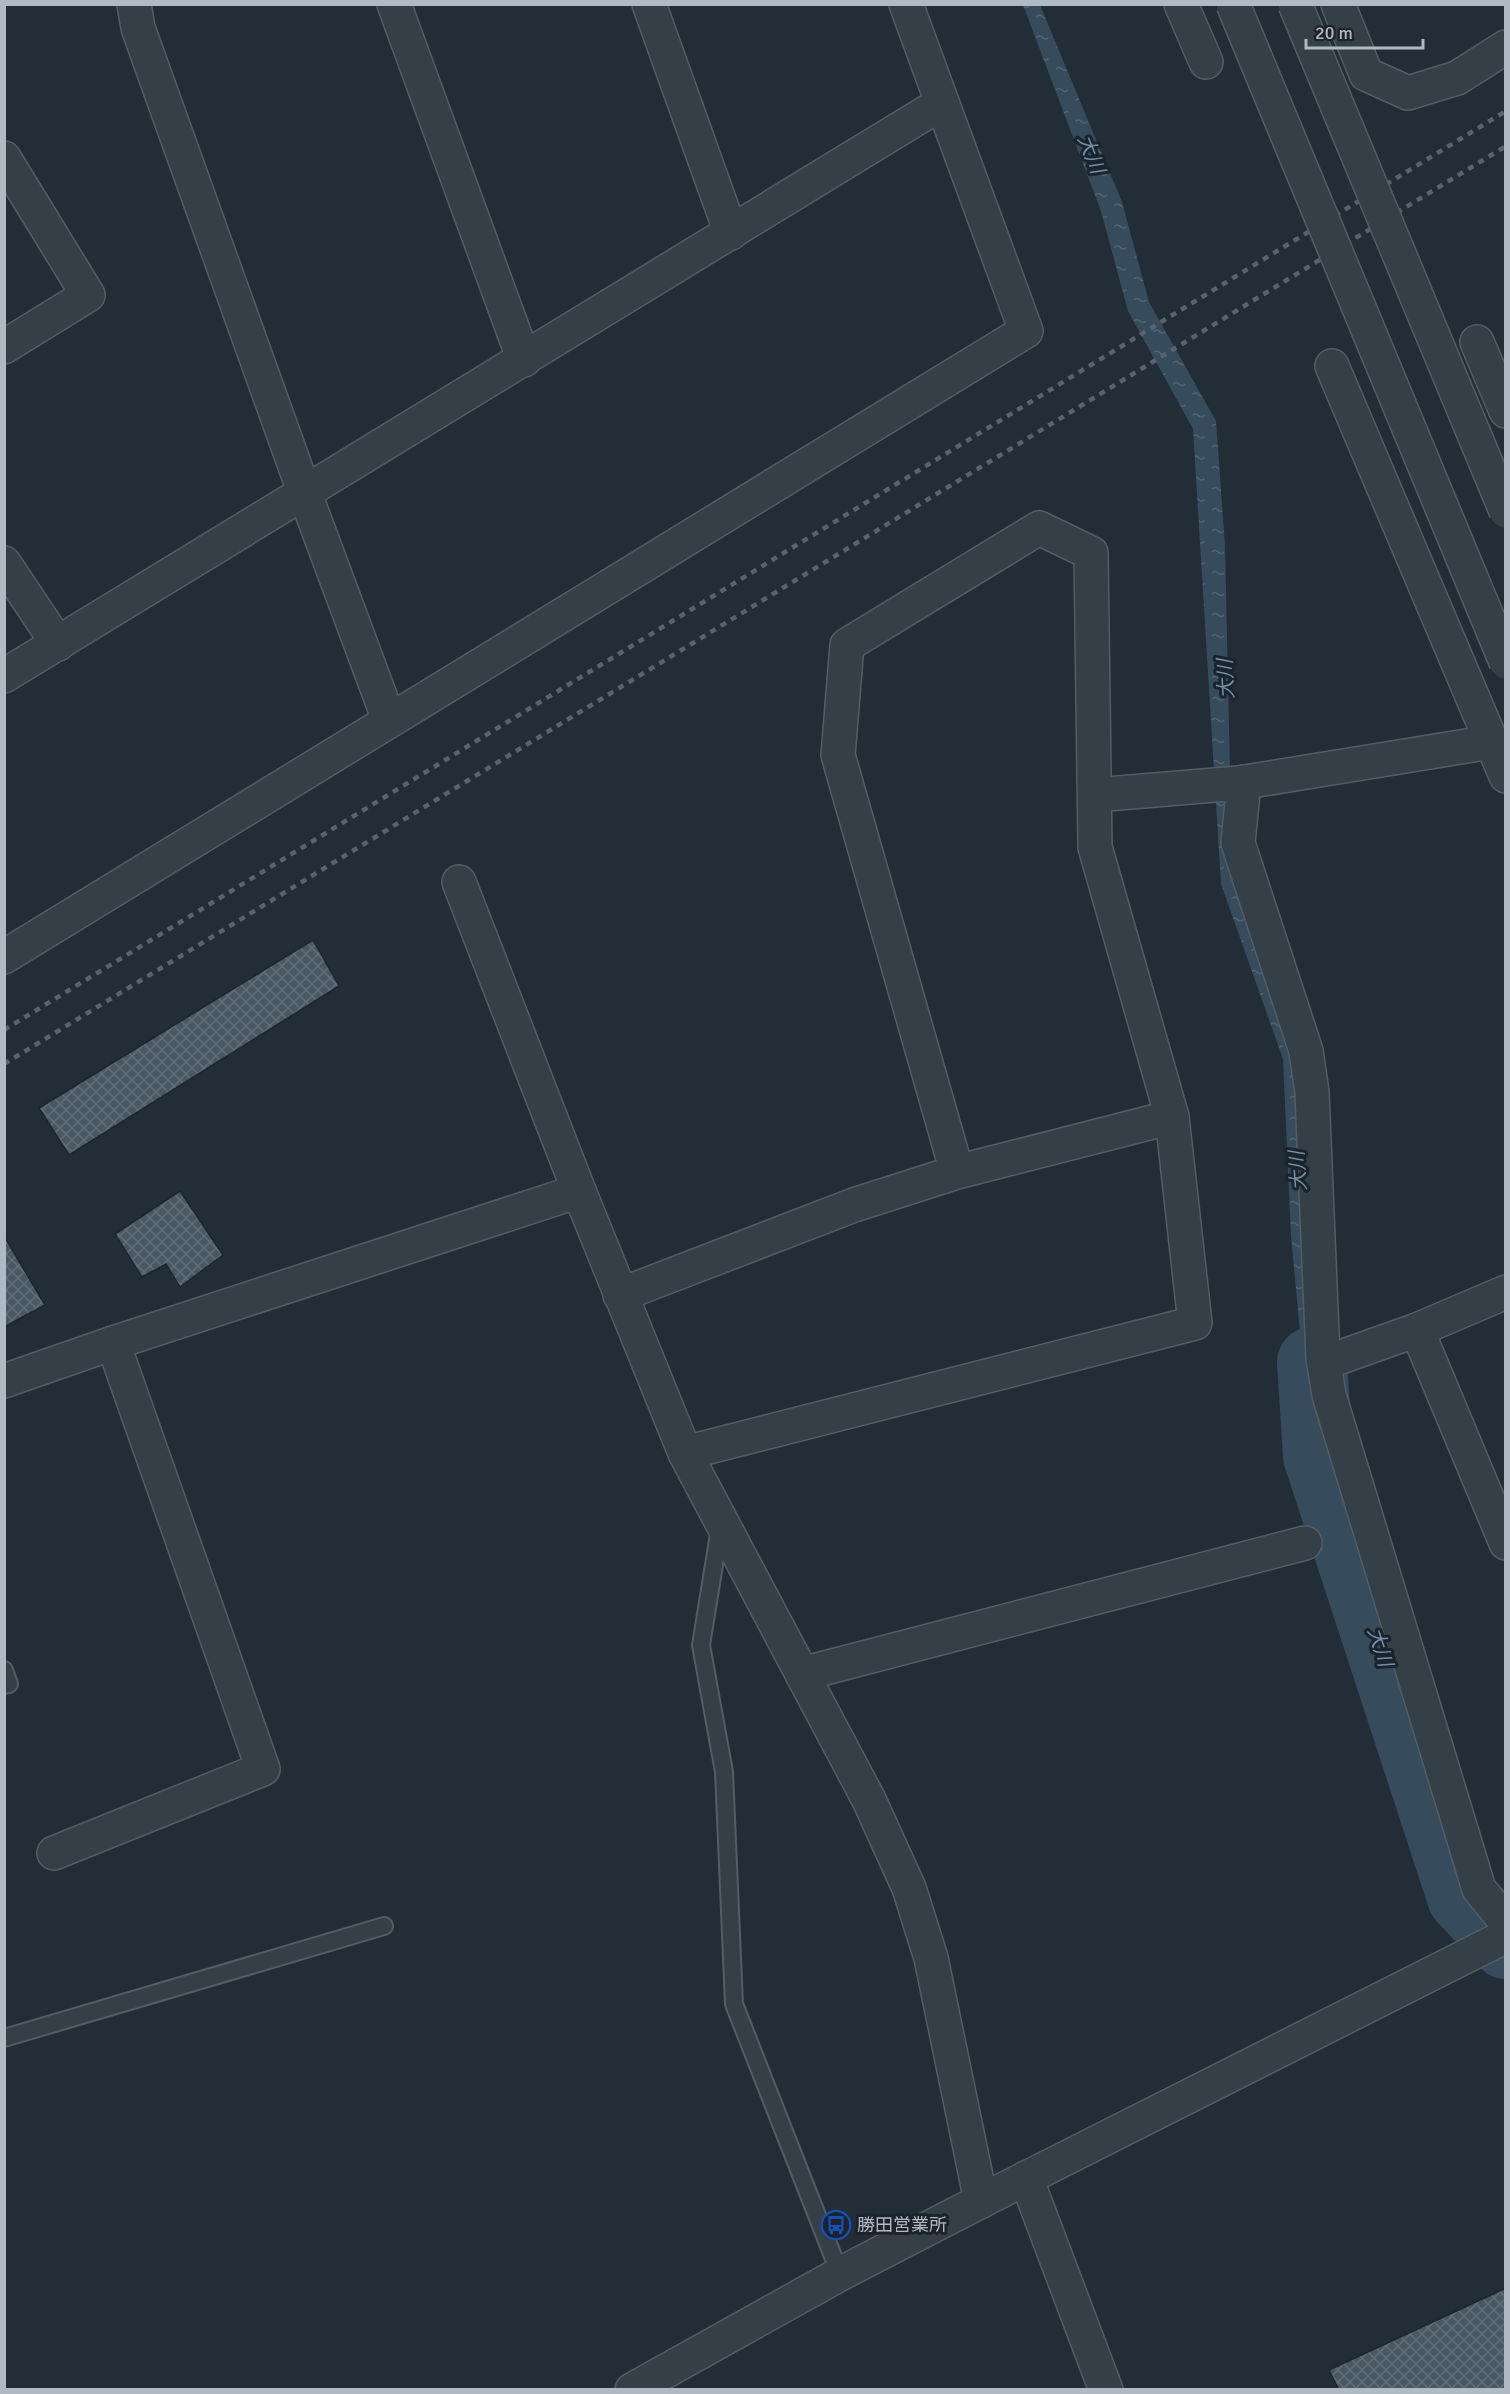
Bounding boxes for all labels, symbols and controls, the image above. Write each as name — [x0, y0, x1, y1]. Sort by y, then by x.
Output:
scale bar — [1306, 12, 1423, 50]
text: 20 m — [1315, 22, 1353, 44]
water label: 大川 — [1072, 131, 1111, 179]
water label: 大川 — [1212, 656, 1240, 700]
water label: 大川 — [1284, 1148, 1312, 1192]
water label: 大川 — [1362, 1624, 1399, 1672]
bus stop icon: 勝田営業所 — [820, 2209, 852, 2241]
place label: 勝田営業所 — [857, 2214, 947, 2236]

